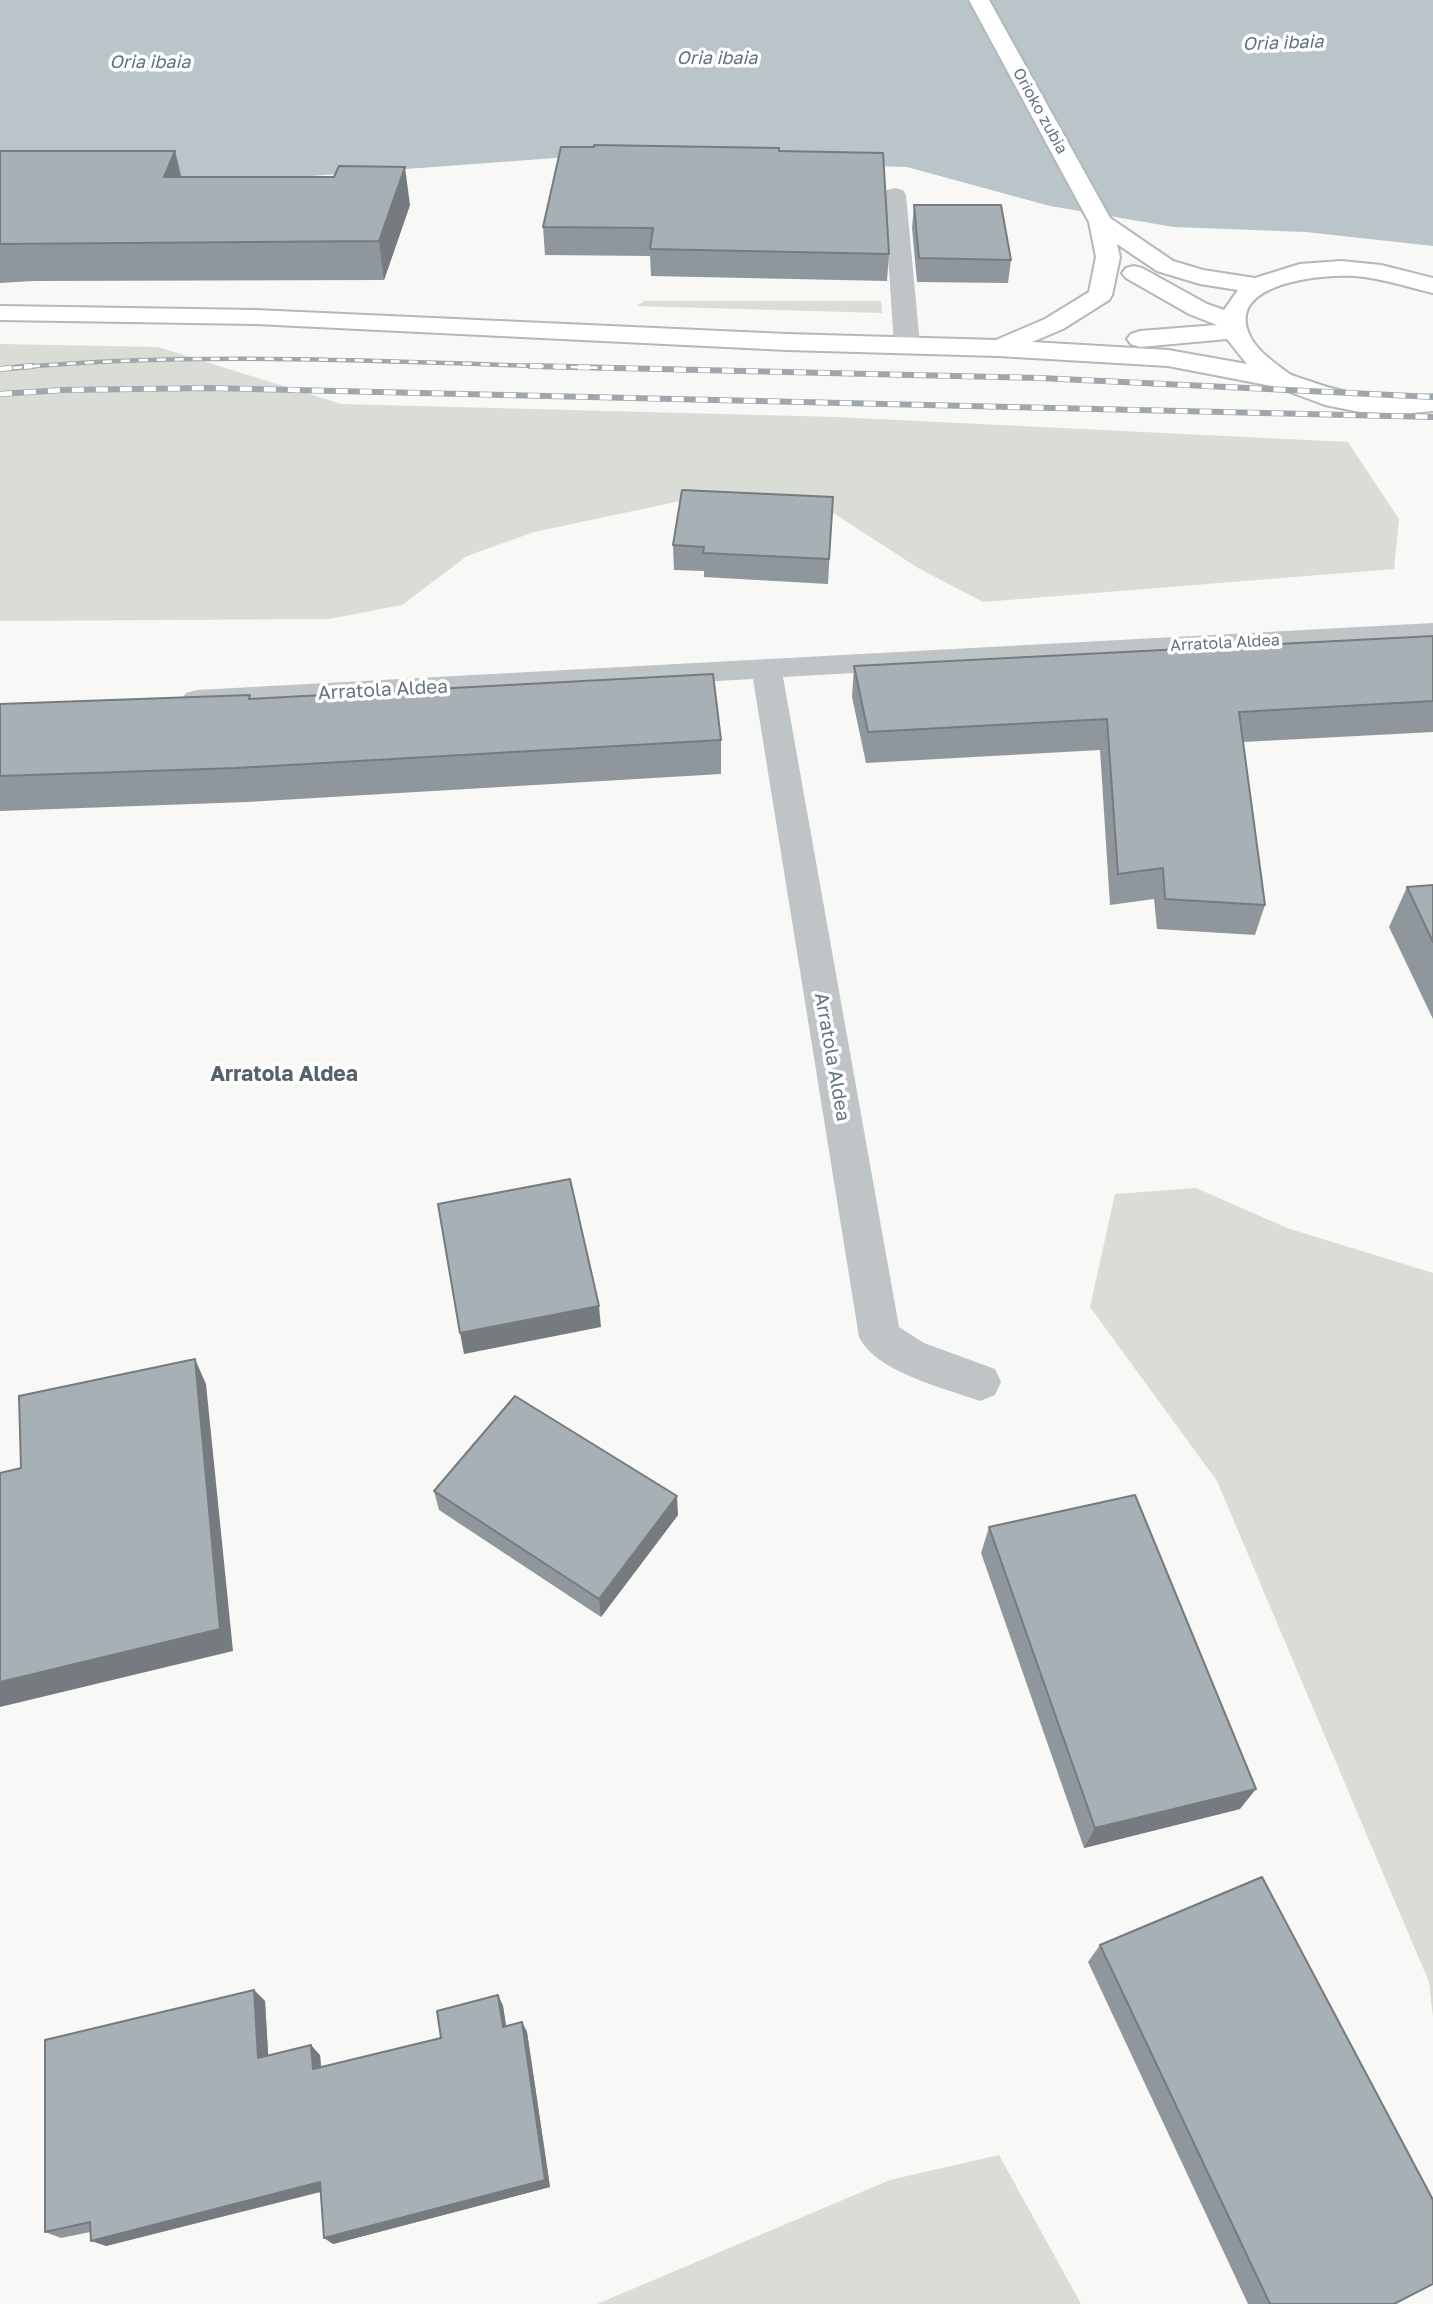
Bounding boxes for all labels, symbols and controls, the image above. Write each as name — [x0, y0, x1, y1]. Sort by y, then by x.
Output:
water label: Oria ibaia — [1242, 31, 1324, 55]
water label: Oria ibaia — [677, 47, 757, 69]
water label: Oria ibaia — [110, 51, 190, 73]
street label: Orioko zubia — [1009, 65, 1071, 157]
street label: Arratola Aldea — [1170, 631, 1280, 655]
street label: Arratola Aldea — [317, 675, 449, 705]
street label: Arratola Aldea — [809, 991, 855, 1123]
district label: Arratola Aldea — [210, 1061, 358, 1087]

